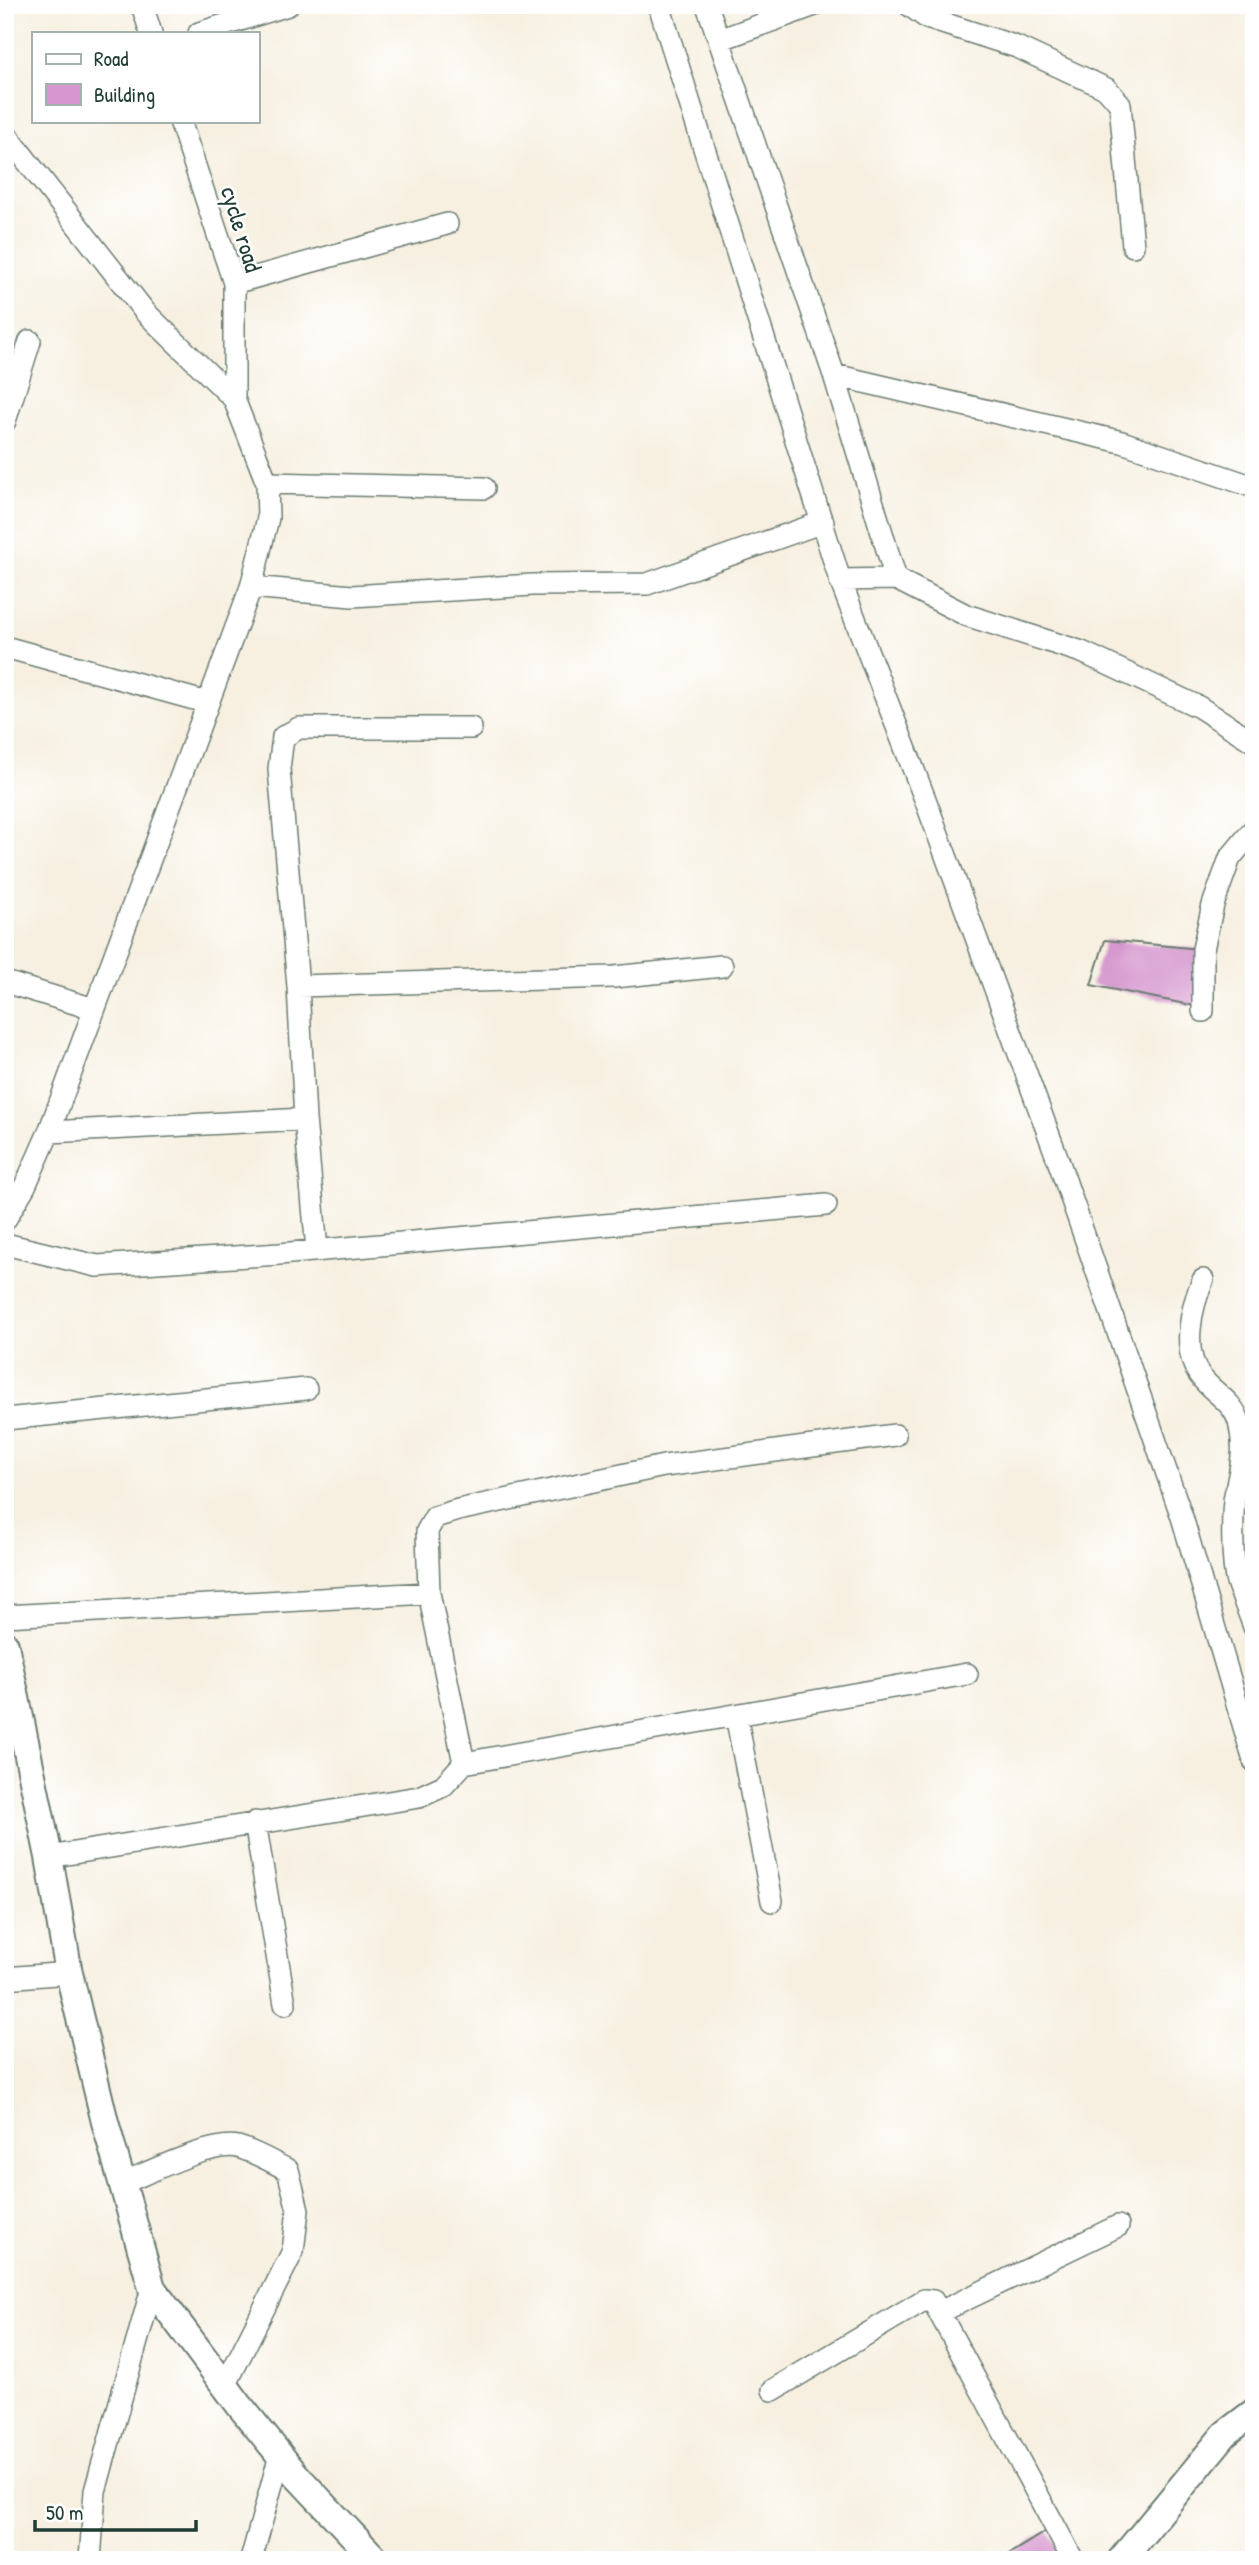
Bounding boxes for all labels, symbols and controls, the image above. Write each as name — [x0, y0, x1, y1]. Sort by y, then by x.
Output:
legend — [32, 32, 259, 122]
text: Road — [94, 44, 128, 73]
text: Building — [94, 80, 155, 109]
street label: cycle road — [214, 182, 270, 276]
scale bar — [35, 2488, 196, 2532]
text: 50 m — [46, 2498, 83, 2527]

